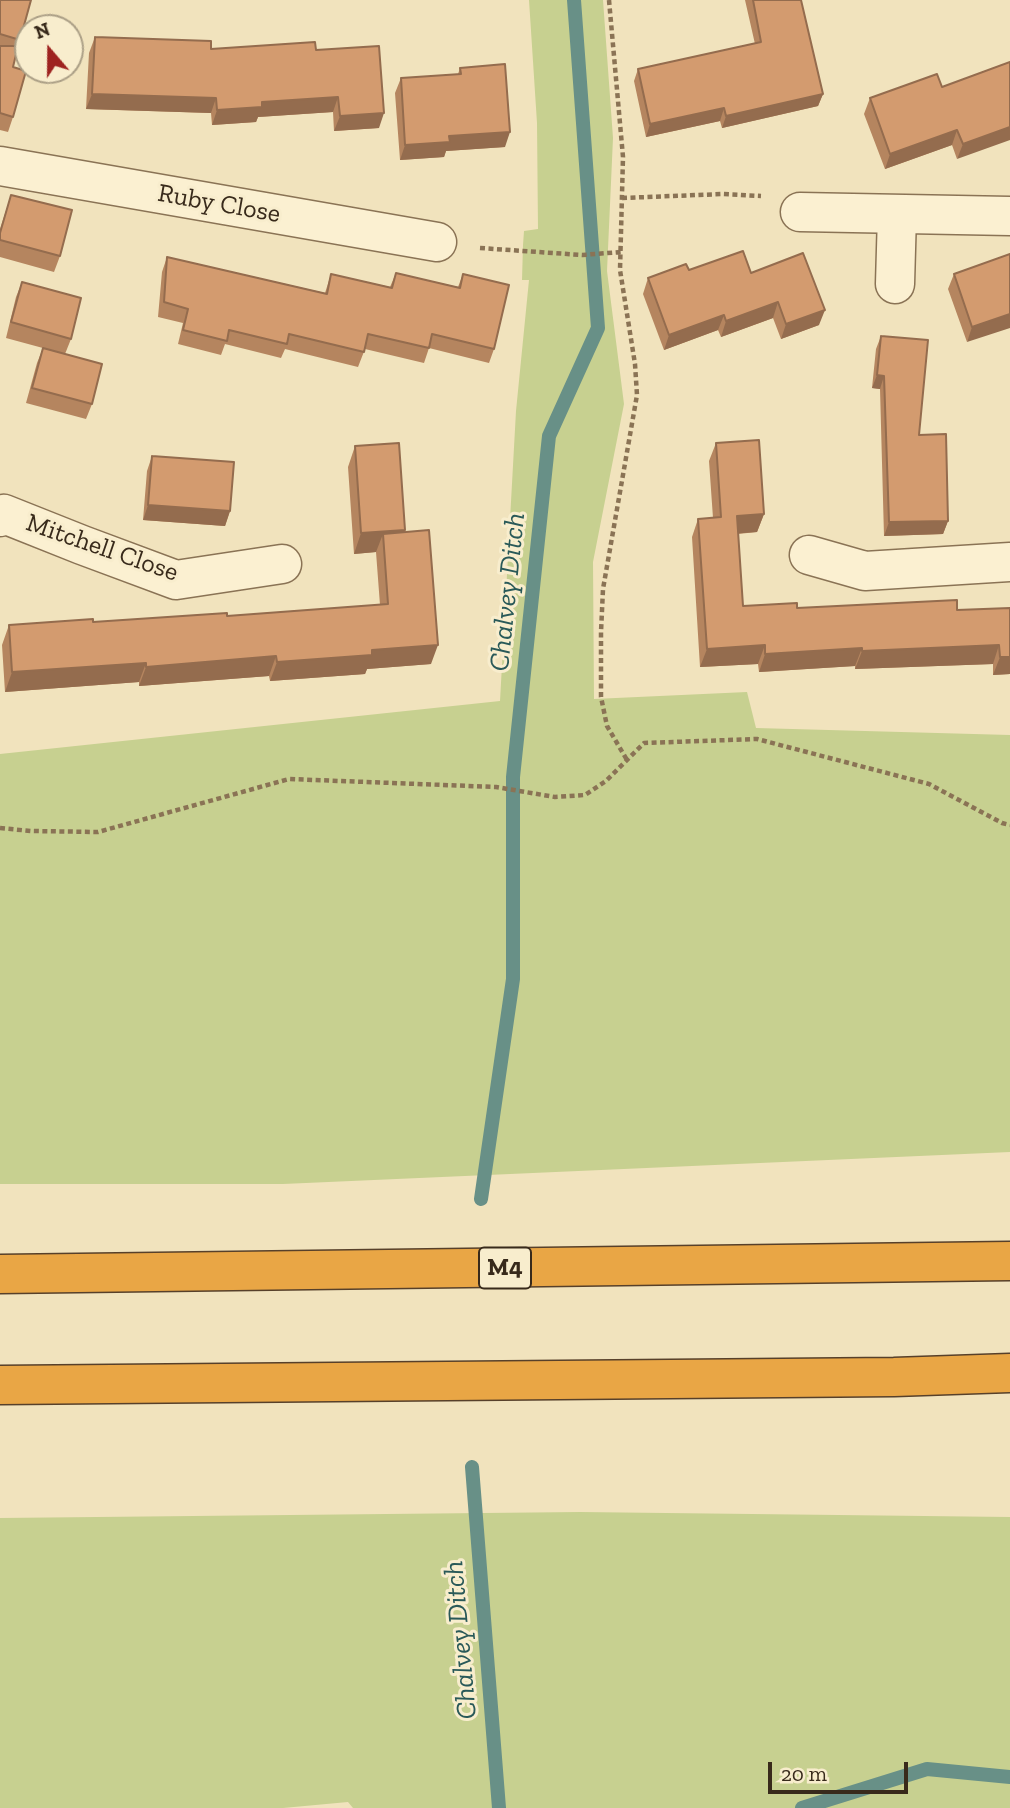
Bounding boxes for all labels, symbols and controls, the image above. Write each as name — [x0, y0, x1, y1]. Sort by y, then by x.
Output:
north arrow — [14, 14, 84, 84]
text: N — [32, 17, 53, 44]
street label: Ruby Close — [155, 178, 283, 230]
street label: Mitchell Close — [22, 507, 182, 589]
water label: Chalvey Ditch — [483, 511, 533, 673]
road number: M4 — [479, 1248, 531, 1288]
water label: Chalvey Ditch — [437, 1559, 485, 1721]
scale bar — [772, 1748, 912, 1792]
text: 20 m — [781, 1761, 827, 1786]

